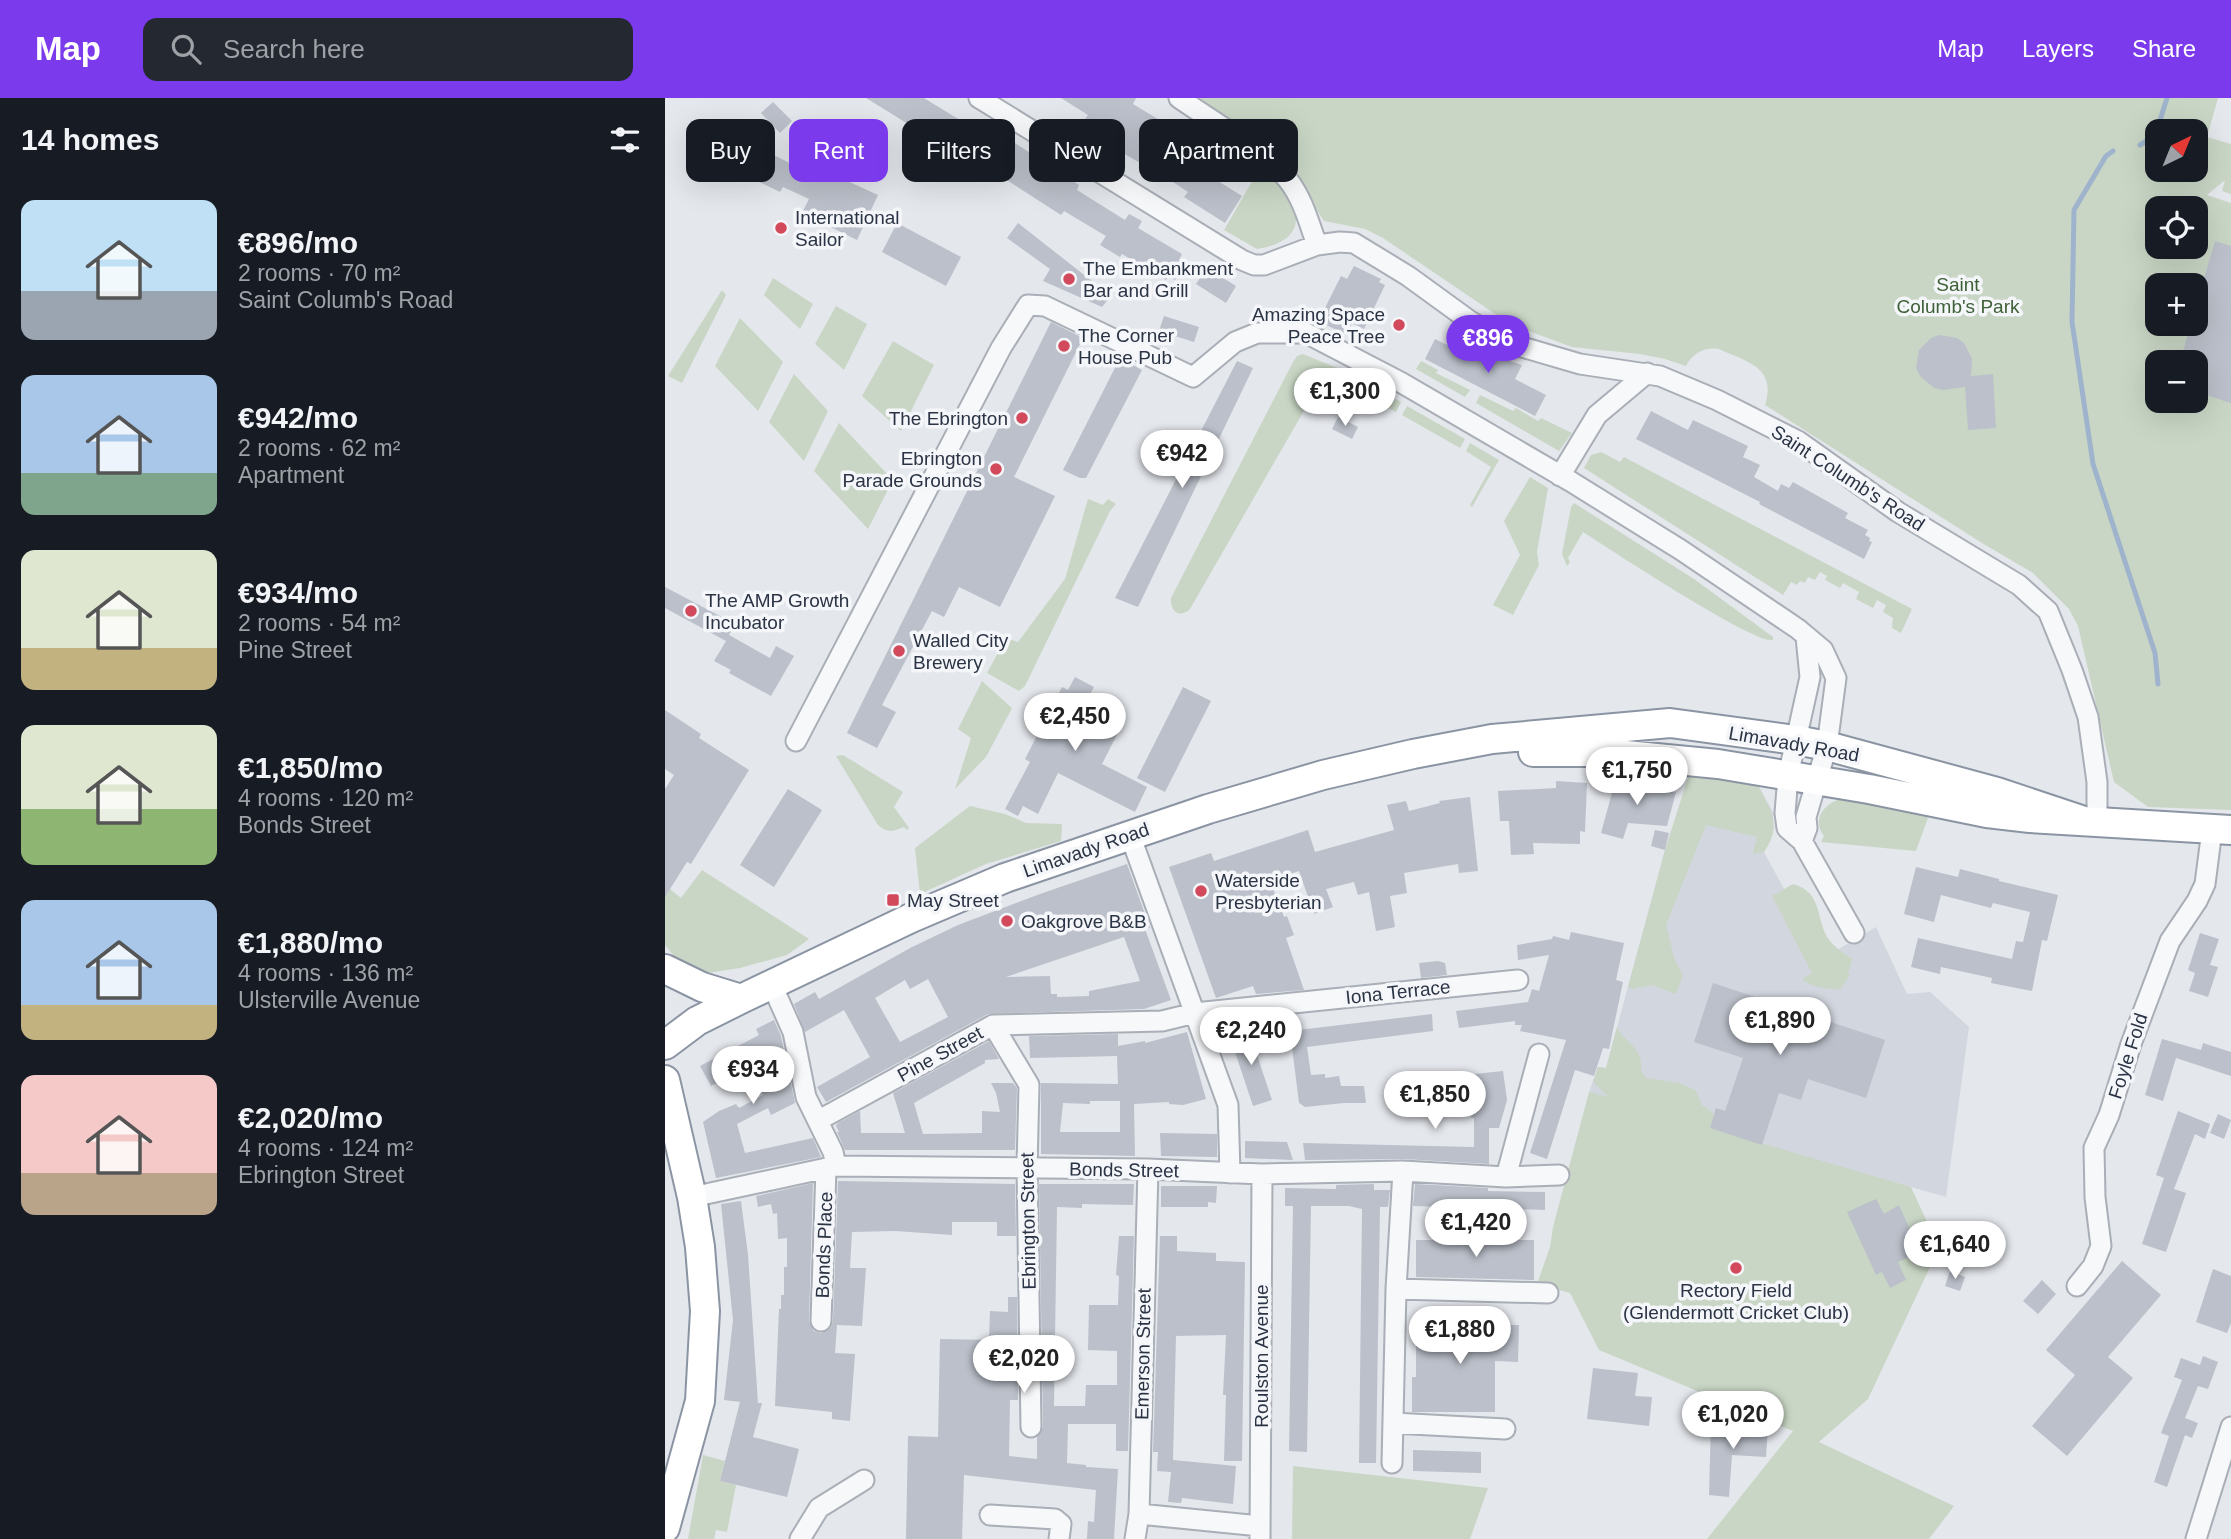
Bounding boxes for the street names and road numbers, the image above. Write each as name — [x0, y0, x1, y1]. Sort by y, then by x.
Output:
street label: Saint Columb's Road — [1768, 421, 1928, 535]
street label: Limavady Road — [1727, 722, 1861, 766]
street label: Limavady Road — [1020, 819, 1152, 881]
street label: Iona Terrace — [1345, 976, 1451, 1008]
street label: Foyle Fold — [2104, 1011, 2152, 1101]
street label: Pine Street — [894, 1022, 987, 1086]
street label: Ebrington Street — [1016, 1151, 1040, 1290]
street label: Bonds Street — [1069, 1159, 1180, 1181]
street label: Bonds Place — [812, 1191, 836, 1299]
street label: Roulston Avenue — [1251, 1284, 1272, 1428]
street label: Emerson Street — [1131, 1287, 1155, 1420]

